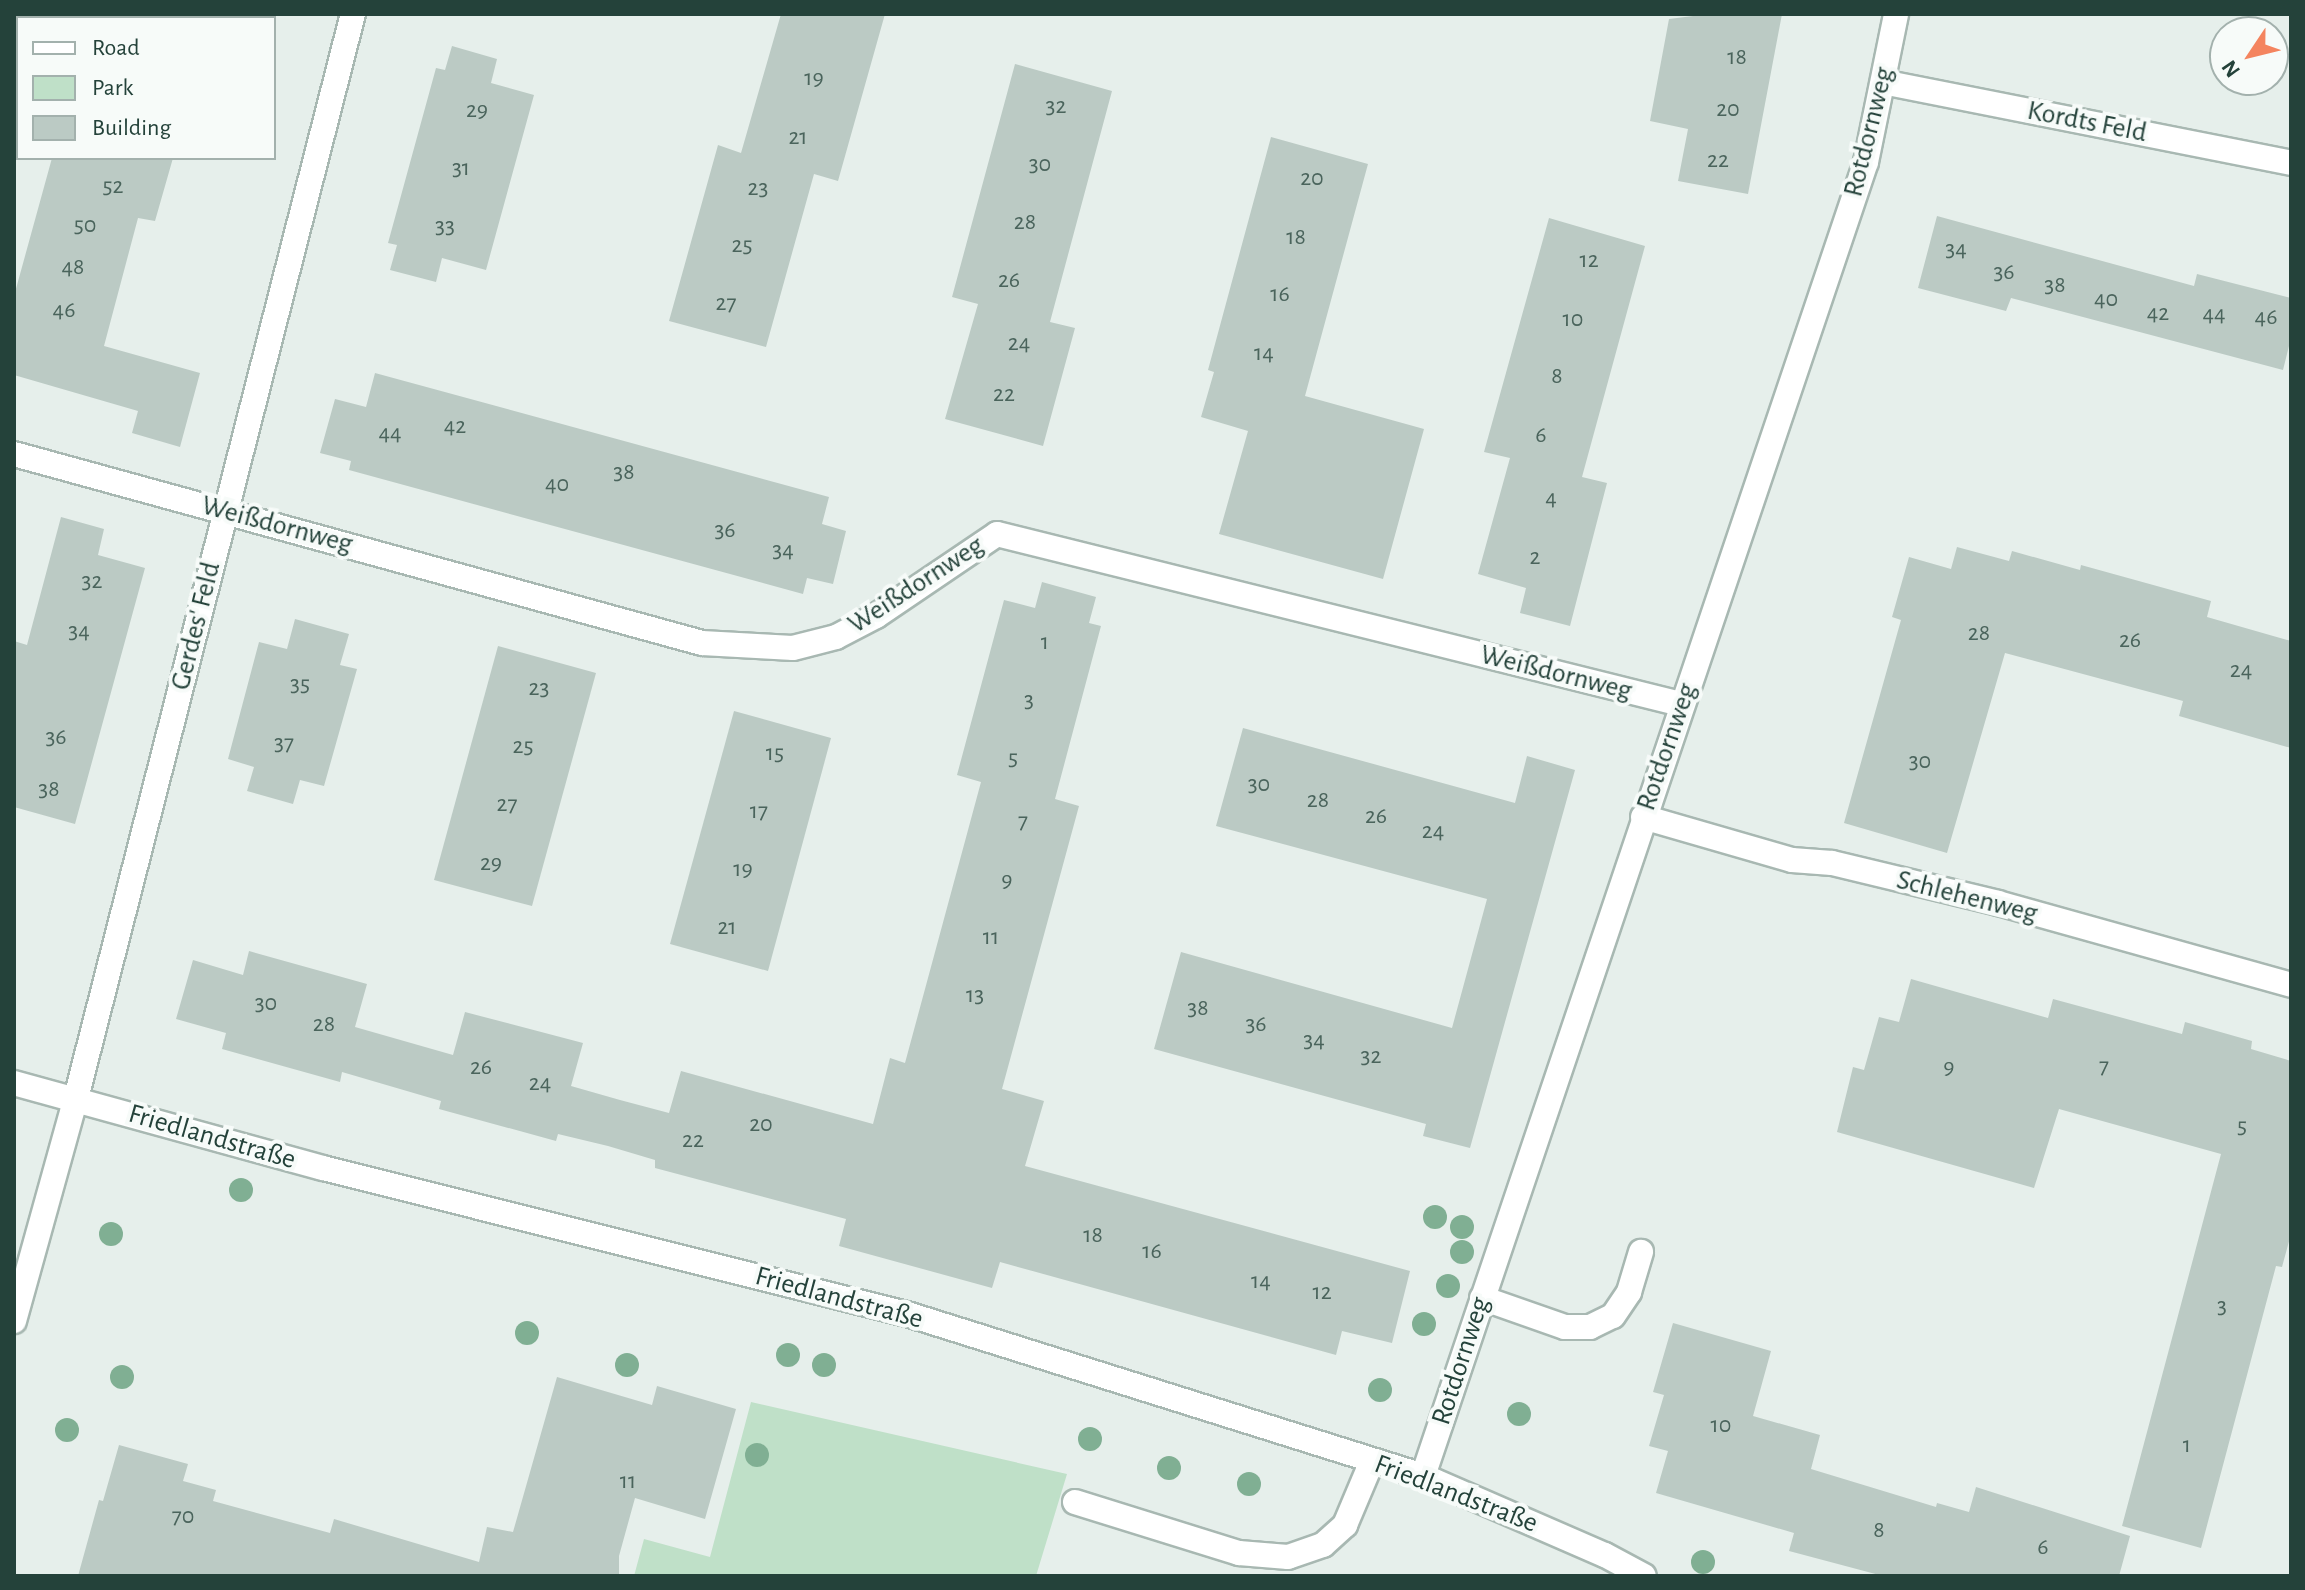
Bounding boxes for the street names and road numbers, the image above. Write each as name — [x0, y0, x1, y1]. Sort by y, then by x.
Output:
street label: Rotdornweg — [1837, 64, 1901, 200]
street label: Kordts Feld — [2024, 94, 2150, 150]
street label: Weißdornweg — [198, 489, 356, 561]
street label: Weißdornweg — [842, 529, 990, 641]
street label: Gerdes' Feld — [164, 559, 228, 693]
street label: Weißdornweg — [1477, 638, 1635, 708]
street label: Rotdornweg — [1630, 679, 1704, 815]
street label: Schlehenweg — [1893, 863, 2041, 931]
street label: Friedlandstraße — [125, 1097, 299, 1177]
street label: Friedlandstraße — [751, 1259, 927, 1337]
street label: Rotdornweg — [1425, 1293, 1497, 1429]
street label: Friedlandstraße — [1370, 1447, 1542, 1541]

